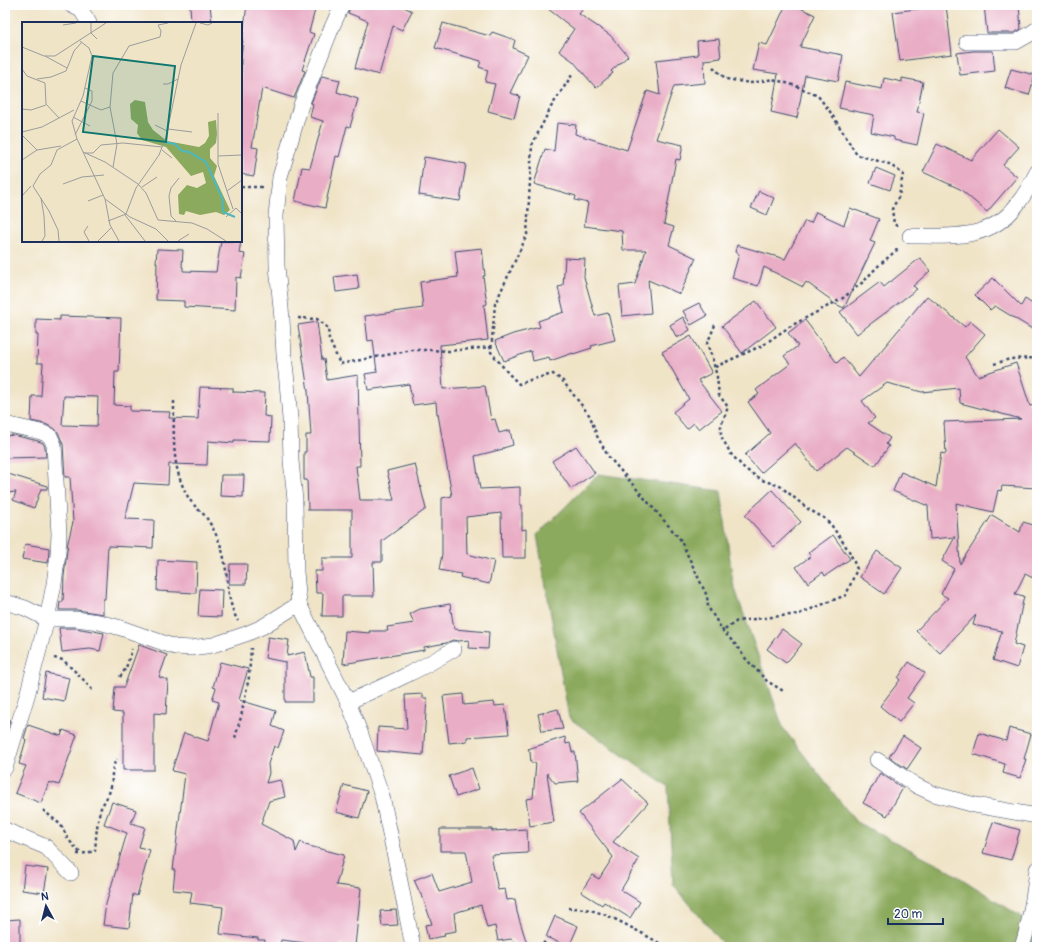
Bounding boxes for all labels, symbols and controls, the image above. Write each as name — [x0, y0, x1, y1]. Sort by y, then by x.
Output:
inset map — [22, 22, 242, 242]
north arrow — [26, 886, 66, 926]
text: N — [40, 890, 50, 903]
scale bar — [888, 900, 943, 926]
text: 20 m — [894, 907, 923, 922]

